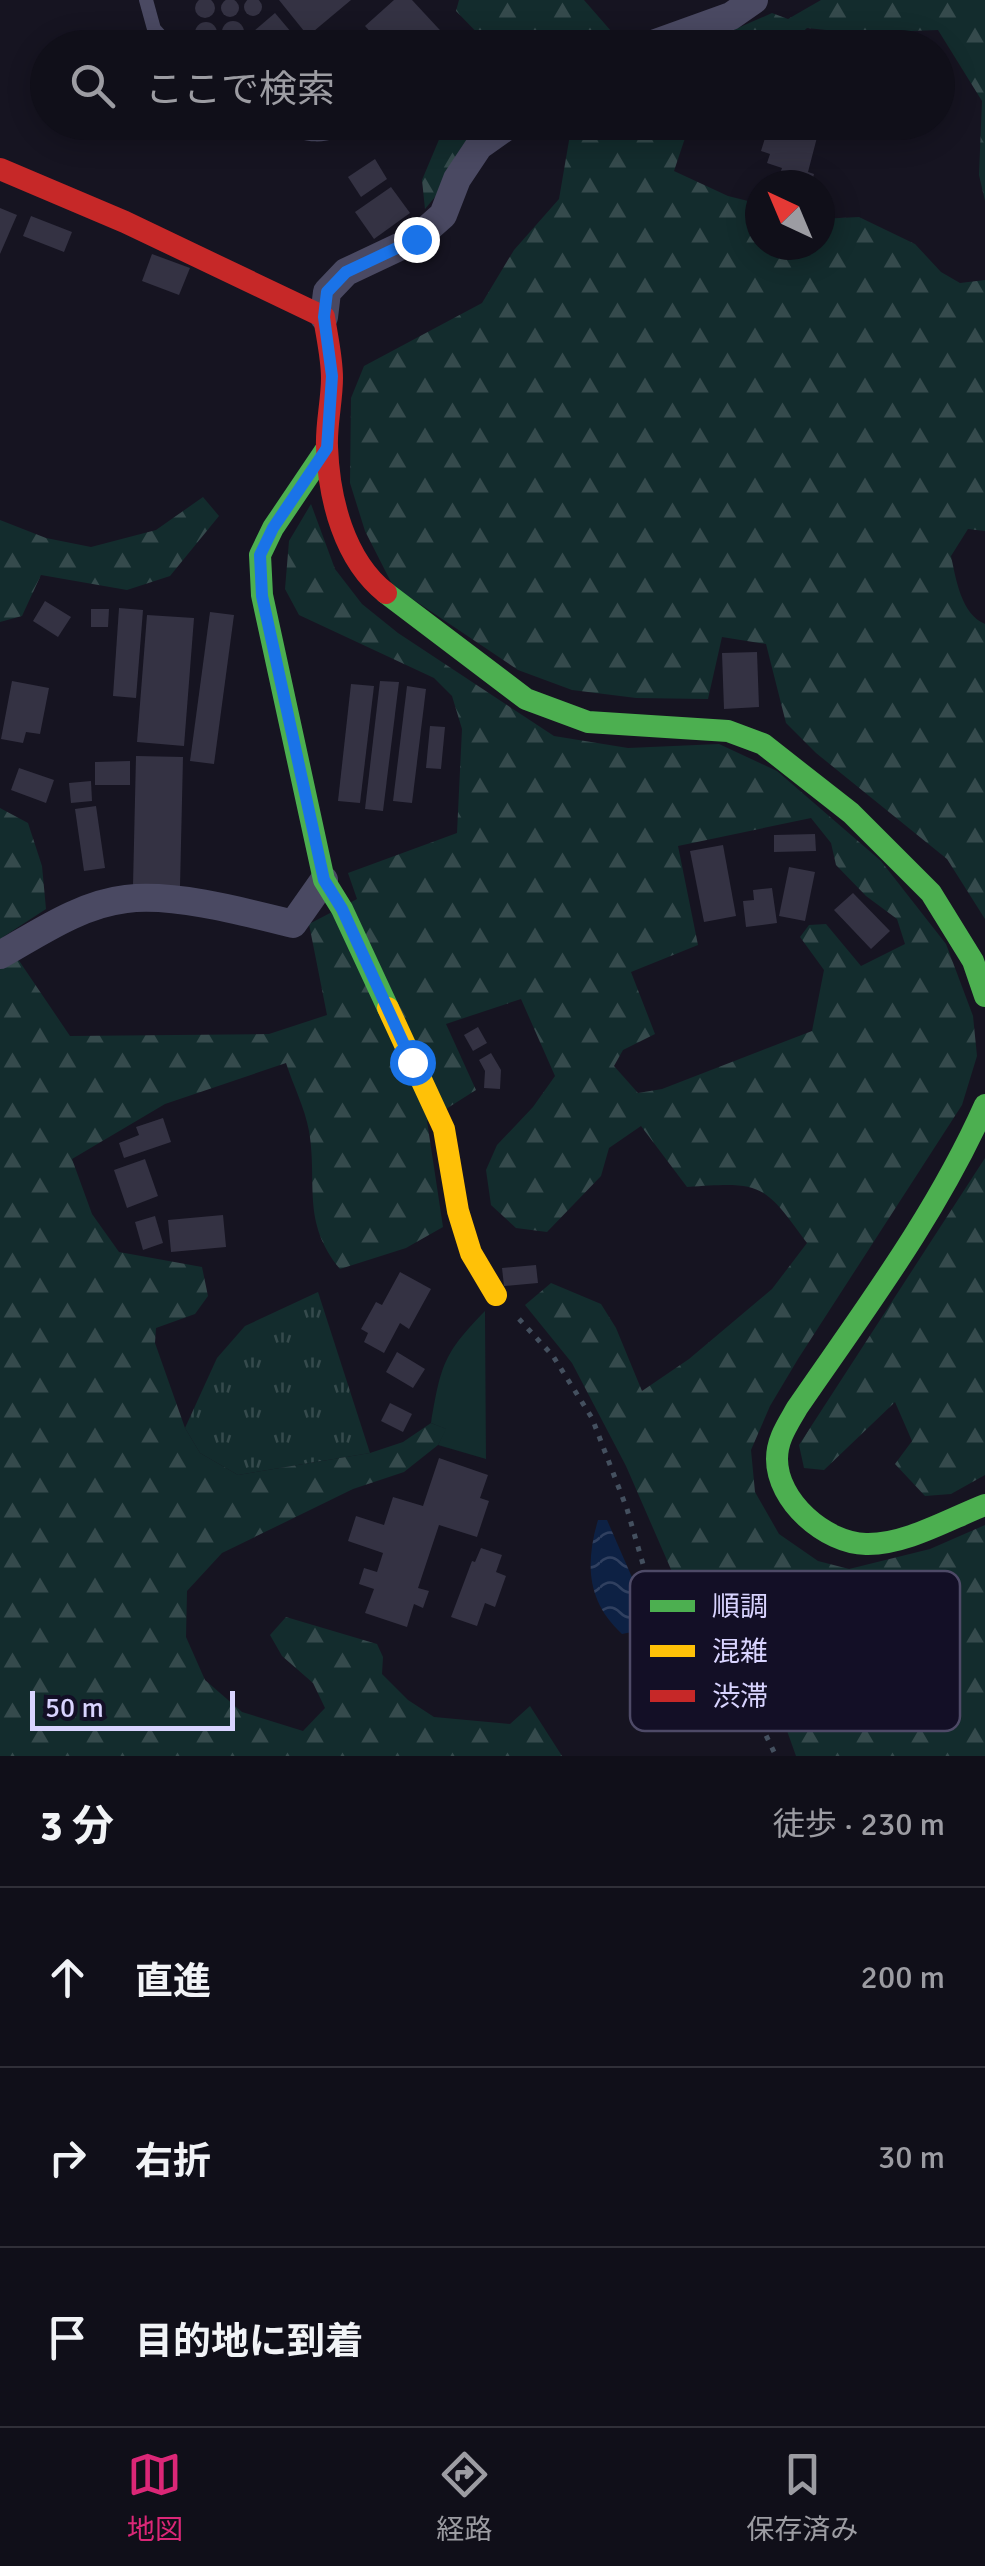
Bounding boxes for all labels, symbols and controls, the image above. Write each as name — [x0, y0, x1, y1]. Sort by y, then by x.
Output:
search box — [30, 30, 955, 140]
icon: search — [65, 58, 120, 113]
text: ここで検索 — [145, 66, 335, 113]
north arrow — [745, 170, 835, 260]
route end — [394, 217, 440, 263]
route start — [390, 1040, 436, 1086]
legend — [630, 1571, 960, 1731]
text: 順調 — [712, 1590, 768, 1624]
text: 混雑 — [712, 1635, 768, 1669]
text: 渋滞 — [712, 1680, 768, 1714]
scale bar — [30, 1686, 235, 1731]
text: 50 m — [45, 1691, 104, 1725]
text: 3 分 — [40, 1801, 114, 1852]
text: 徒歩 · 230 m — [773, 1805, 945, 1844]
icon: ahead — [40, 1950, 95, 2005]
text: 直進 — [135, 1958, 211, 2005]
text: 200 m — [861, 1958, 945, 1997]
icon: right — [40, 2130, 95, 2185]
text: 右折 — [135, 2138, 211, 2185]
text: 30 m — [878, 2138, 945, 2177]
icon: arrive — [40, 2310, 95, 2365]
text: 目的地に到着 — [135, 2318, 363, 2365]
tab: 地図 — [127, 2447, 183, 2547]
tab: 経路 — [436, 2447, 492, 2547]
tab: 保存済み — [746, 2447, 858, 2547]

